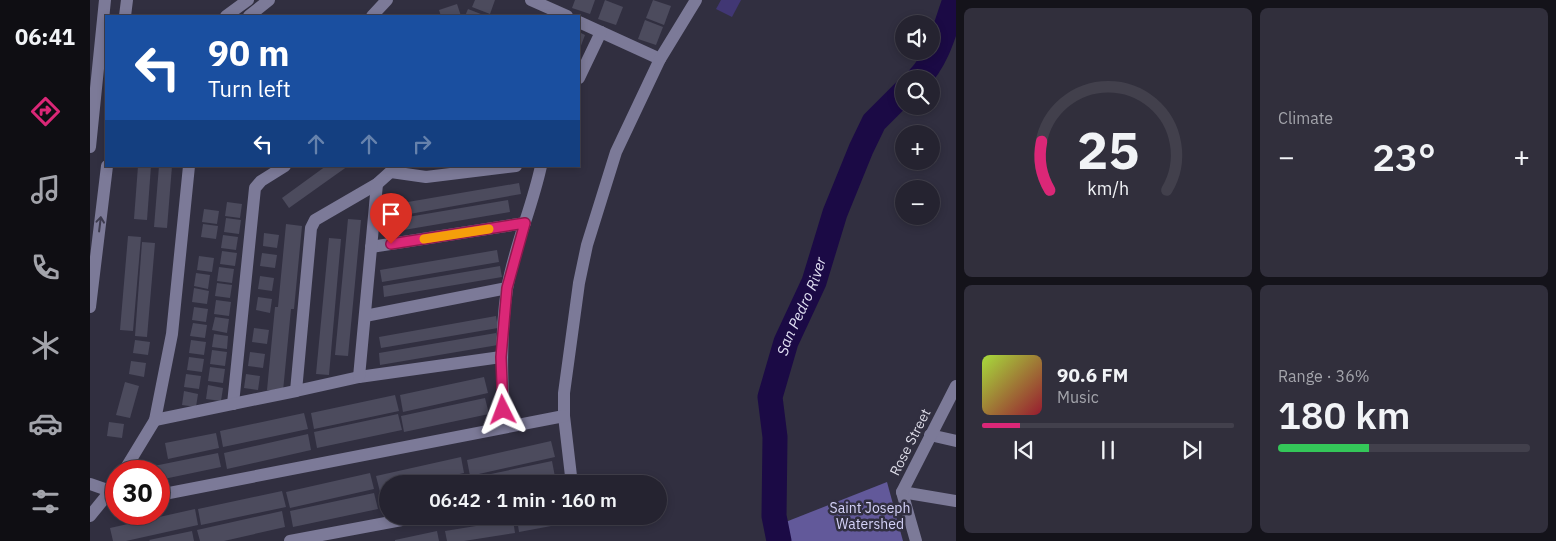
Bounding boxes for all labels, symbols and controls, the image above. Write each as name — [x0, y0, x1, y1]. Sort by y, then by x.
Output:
map controls — [895, 15, 940, 225]
button: sound — [895, 15, 940, 60]
text: 06:41 — [15, 22, 75, 51]
text: 90 m — [208, 30, 290, 76]
icon: left — [125, 35, 190, 100]
button: search — [895, 70, 940, 115]
text: Turn left — [208, 74, 291, 103]
icon: directions — [28, 94, 63, 129]
text: Climate — [1278, 108, 1333, 128]
text: 25 — [1077, 116, 1139, 183]
button: + — [895, 125, 940, 170]
icon: left — [249, 130, 277, 158]
icon: ahead — [302, 130, 330, 158]
icon: ahead — [355, 130, 383, 158]
icon: right — [408, 130, 436, 158]
text: 23° — [1372, 132, 1436, 181]
text: − — [1278, 138, 1295, 175]
text: + — [1513, 138, 1530, 175]
icon: music — [28, 172, 63, 207]
text: km/h — [1087, 177, 1129, 200]
button: − — [895, 180, 940, 225]
pin — [370, 193, 412, 244]
icon: arrive — [377, 200, 405, 228]
one-way arrow — [95, 216, 105, 232]
icon: phone — [28, 250, 63, 285]
water label: San Pedro River — [773, 254, 830, 358]
icon: climate — [28, 328, 63, 363]
text: 90.6 FM — [1057, 363, 1128, 387]
text: Range · 36% — [1278, 366, 1370, 386]
position arrow — [476, 383, 528, 435]
text: Music — [1057, 387, 1099, 407]
text: 180 km — [1278, 390, 1410, 439]
street label: Rose Street — [885, 405, 935, 479]
icon: car — [28, 406, 63, 441]
icon: previous — [1010, 436, 1038, 464]
icon: pause — [1094, 436, 1122, 464]
icon: next — [1178, 436, 1206, 464]
speed limit sign: 30 — [105, 460, 170, 525]
icon: filters — [28, 484, 63, 519]
text: 06:42 · 1 min · 160 m — [429, 488, 617, 512]
park label: Saint Joseph Watershed — [830, 499, 910, 533]

